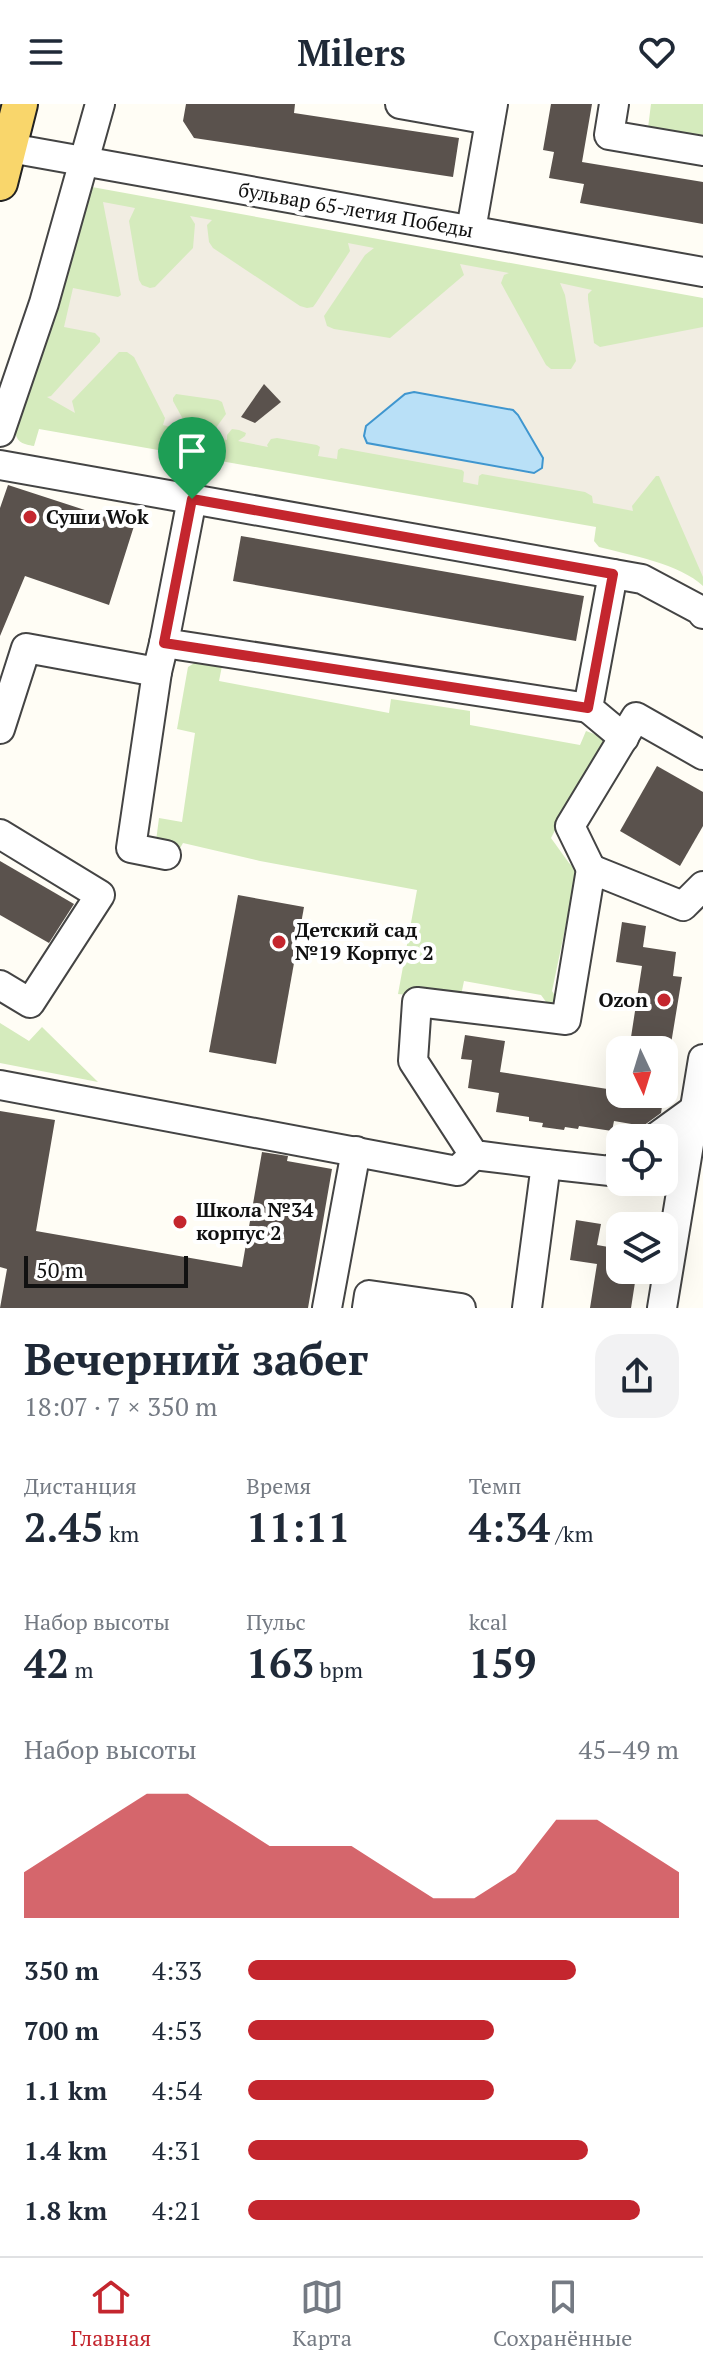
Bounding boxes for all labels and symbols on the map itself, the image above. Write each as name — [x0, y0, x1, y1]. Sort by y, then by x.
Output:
street label: бульвар 65-летия Победы — [236, 176, 476, 243]
pin — [158, 417, 226, 499]
place label: Суши Wok — [46, 503, 149, 530]
marker: Суши Wok — [21, 508, 39, 526]
place label: Детский сад №19 Корпус 2 — [295, 916, 434, 966]
marker: Детский сад №19 Корпус 2 — [270, 933, 288, 951]
place label: Ozon — [599, 986, 648, 1013]
marker: Ozon — [655, 991, 673, 1009]
north arrow — [606, 1036, 678, 1108]
place label: Школа №34 корпус 2 — [196, 1196, 314, 1246]
marker: Школа №34 корпус 2 — [171, 1213, 189, 1231]
scale bar — [24, 1252, 188, 1288]

